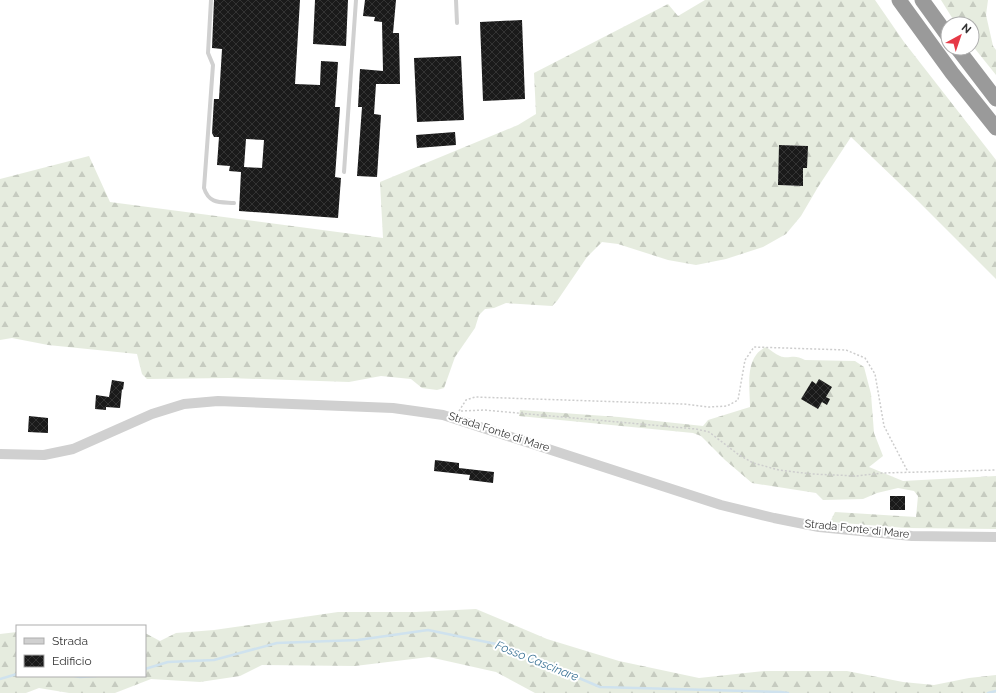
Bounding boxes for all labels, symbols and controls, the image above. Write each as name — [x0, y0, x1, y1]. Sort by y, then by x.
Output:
north arrow — [940, 16, 980, 56]
text: N — [959, 21, 974, 36]
street label: Strada Fonte di Mare — [447, 410, 552, 455]
street label: Strada Fonte di Mare — [804, 517, 911, 541]
legend — [16, 625, 146, 677]
text: Strada — [52, 634, 88, 648]
water label: Fosso Cascinare — [493, 638, 581, 684]
text: Edificio — [52, 654, 92, 668]

